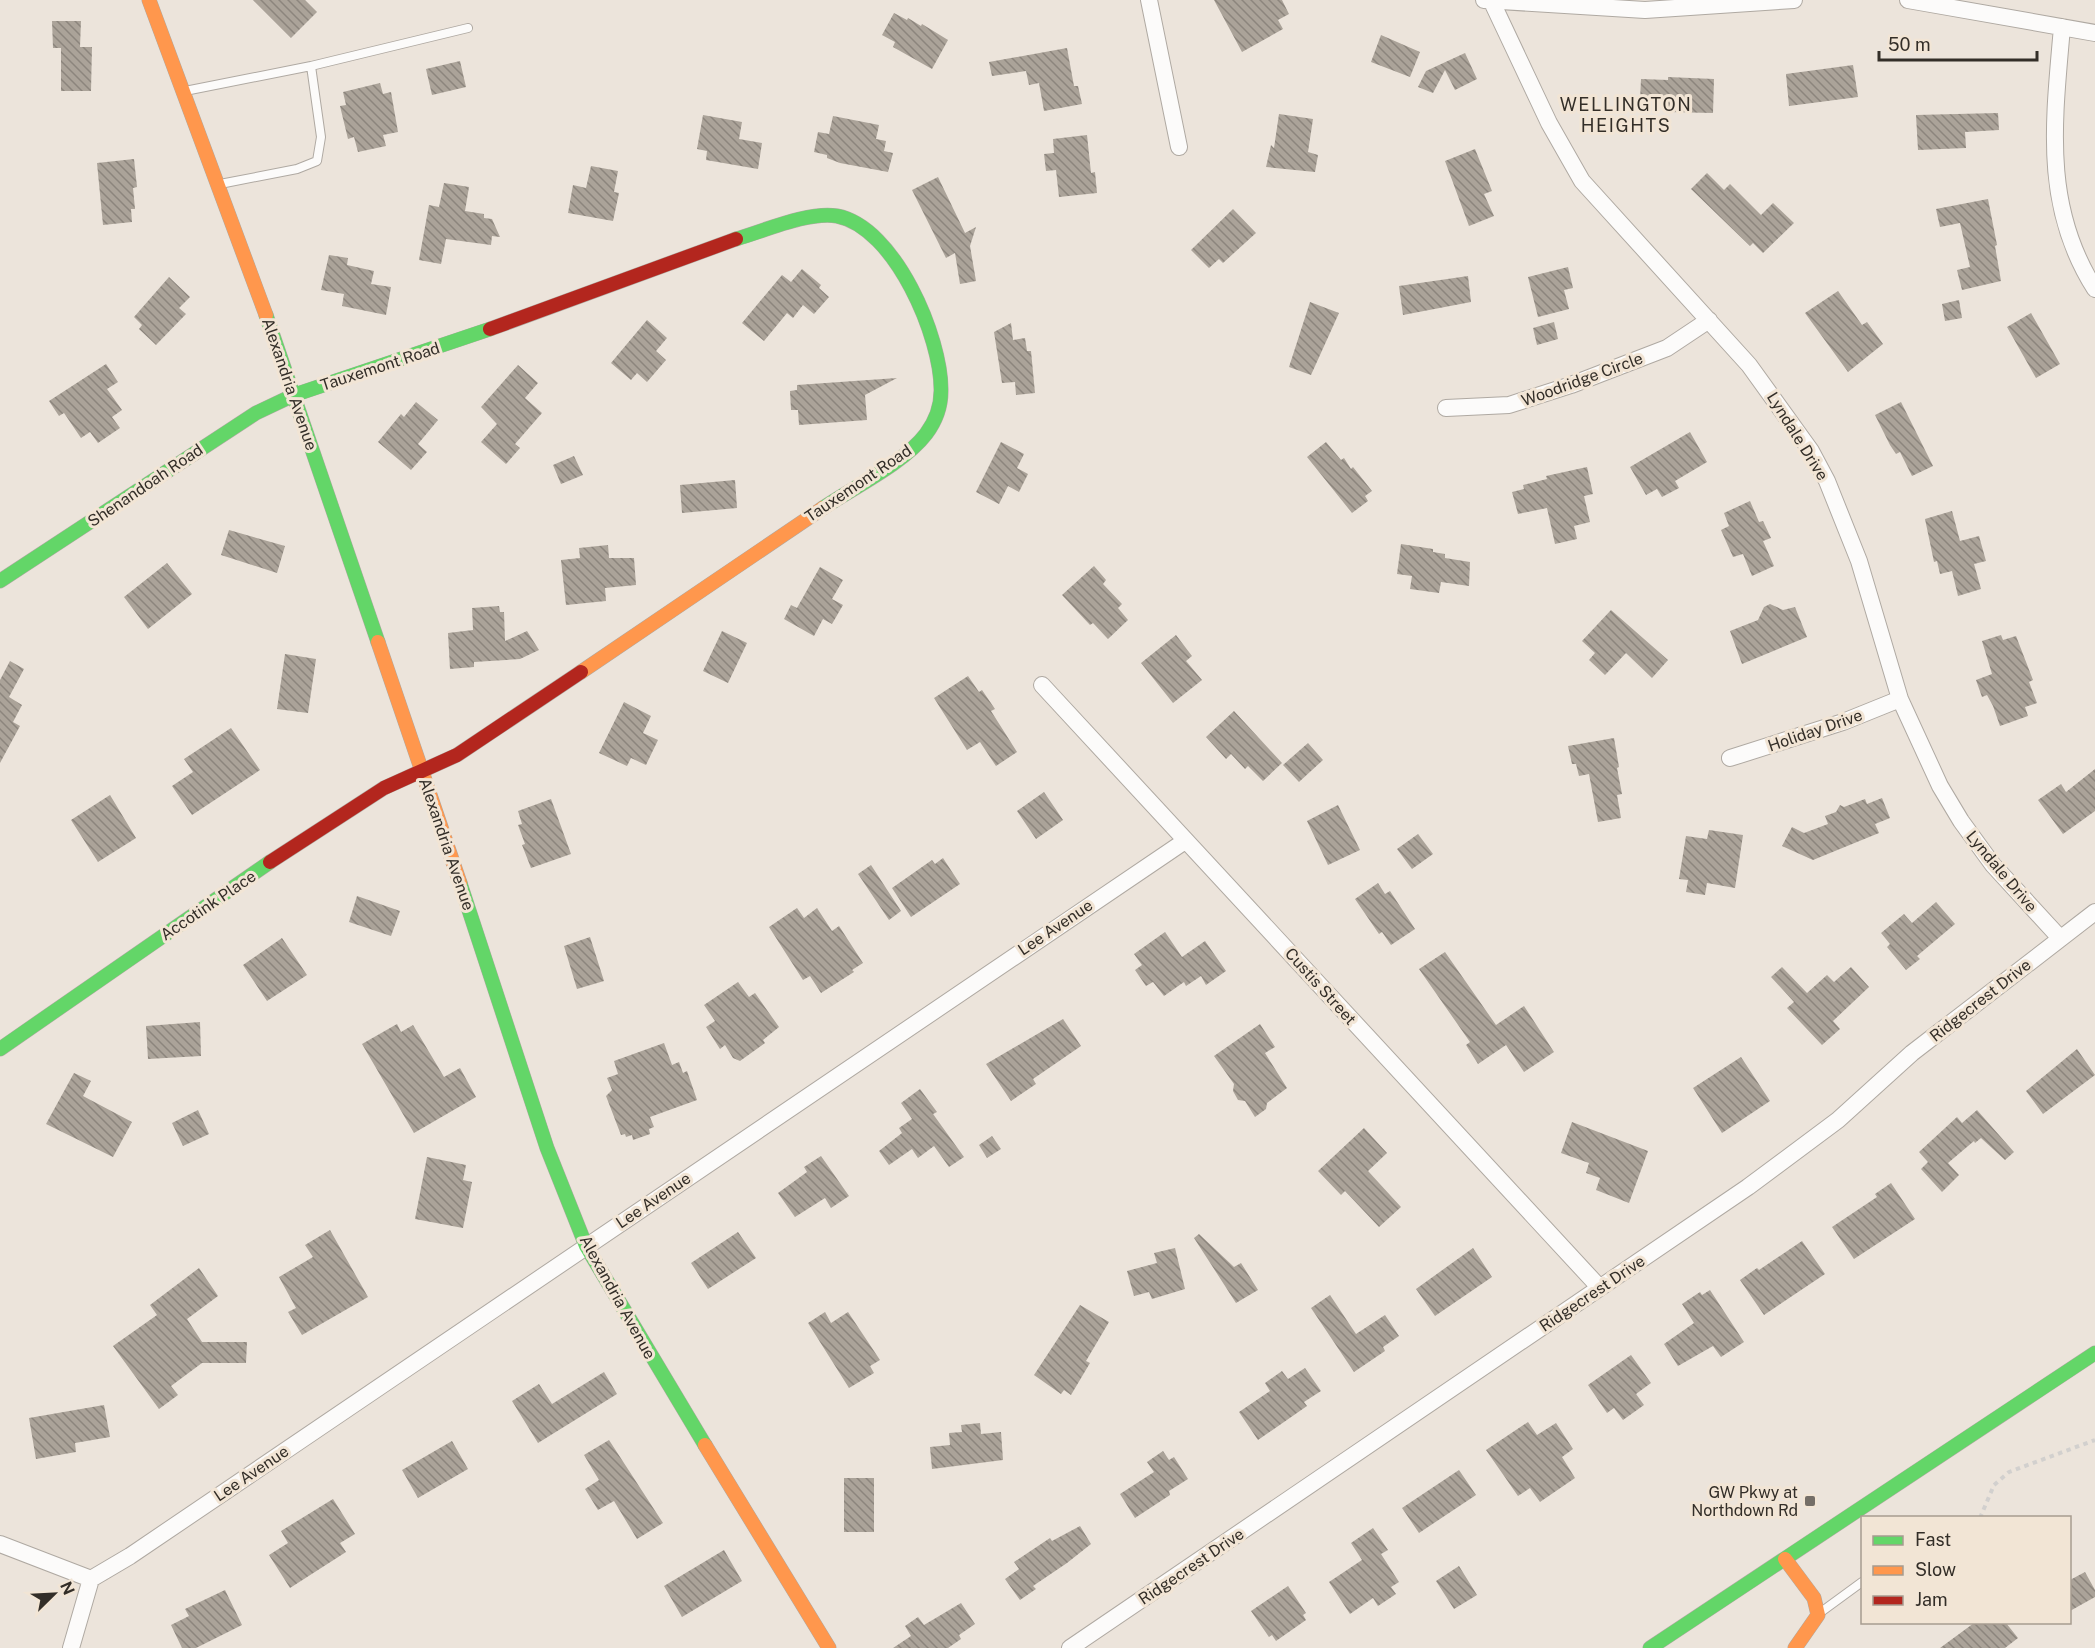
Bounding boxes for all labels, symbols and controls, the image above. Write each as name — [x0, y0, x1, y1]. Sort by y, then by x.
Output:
scale bar — [1879, 24, 2036, 62]
text: 50 m — [1888, 34, 1931, 55]
district label: WELLINGTON HEIGHTS — [1560, 94, 1692, 136]
street label: Alexandria Avenue — [258, 316, 321, 453]
street label: Tauxemont Road — [318, 338, 442, 395]
street label: Woodridge Circle — [1519, 349, 1645, 410]
street label: Lyndale Drive — [1763, 389, 1832, 484]
street label: Shenandoah Road — [84, 440, 206, 531]
street label: Tauxemont Road — [801, 441, 915, 526]
street label: Holiday Drive — [1765, 705, 1865, 756]
street label: Alexandria Avenue — [415, 776, 478, 913]
street label: Lyndale Drive — [1962, 827, 2041, 916]
street label: Accotink Place — [157, 866, 260, 944]
street label: Lee Avenue — [1014, 896, 1096, 959]
street label: Custis Street — [1281, 944, 1360, 1029]
street label: Ridgecrest Drive — [1926, 955, 2035, 1046]
street label: Lee Avenue — [612, 1169, 694, 1232]
street label: Alexandria Avenue — [576, 1232, 659, 1362]
street label: Ridgecrest Drive — [1536, 1251, 1649, 1336]
street label: Lee Avenue — [210, 1442, 292, 1505]
place label: GW Pkwy at Northdown Rd — [1691, 1483, 1798, 1520]
marker: GW Pkwy at Northdown Rd — [1803, 1494, 1817, 1508]
legend — [1861, 1516, 2071, 1624]
street label: Ridgecrest Drive — [1135, 1524, 1248, 1609]
text: Fast — [1915, 1529, 1951, 1550]
text: Slow — [1915, 1559, 1956, 1580]
north arrow — [24, 1564, 84, 1624]
text: N — [56, 1579, 78, 1598]
text: Jam — [1915, 1589, 1948, 1610]

